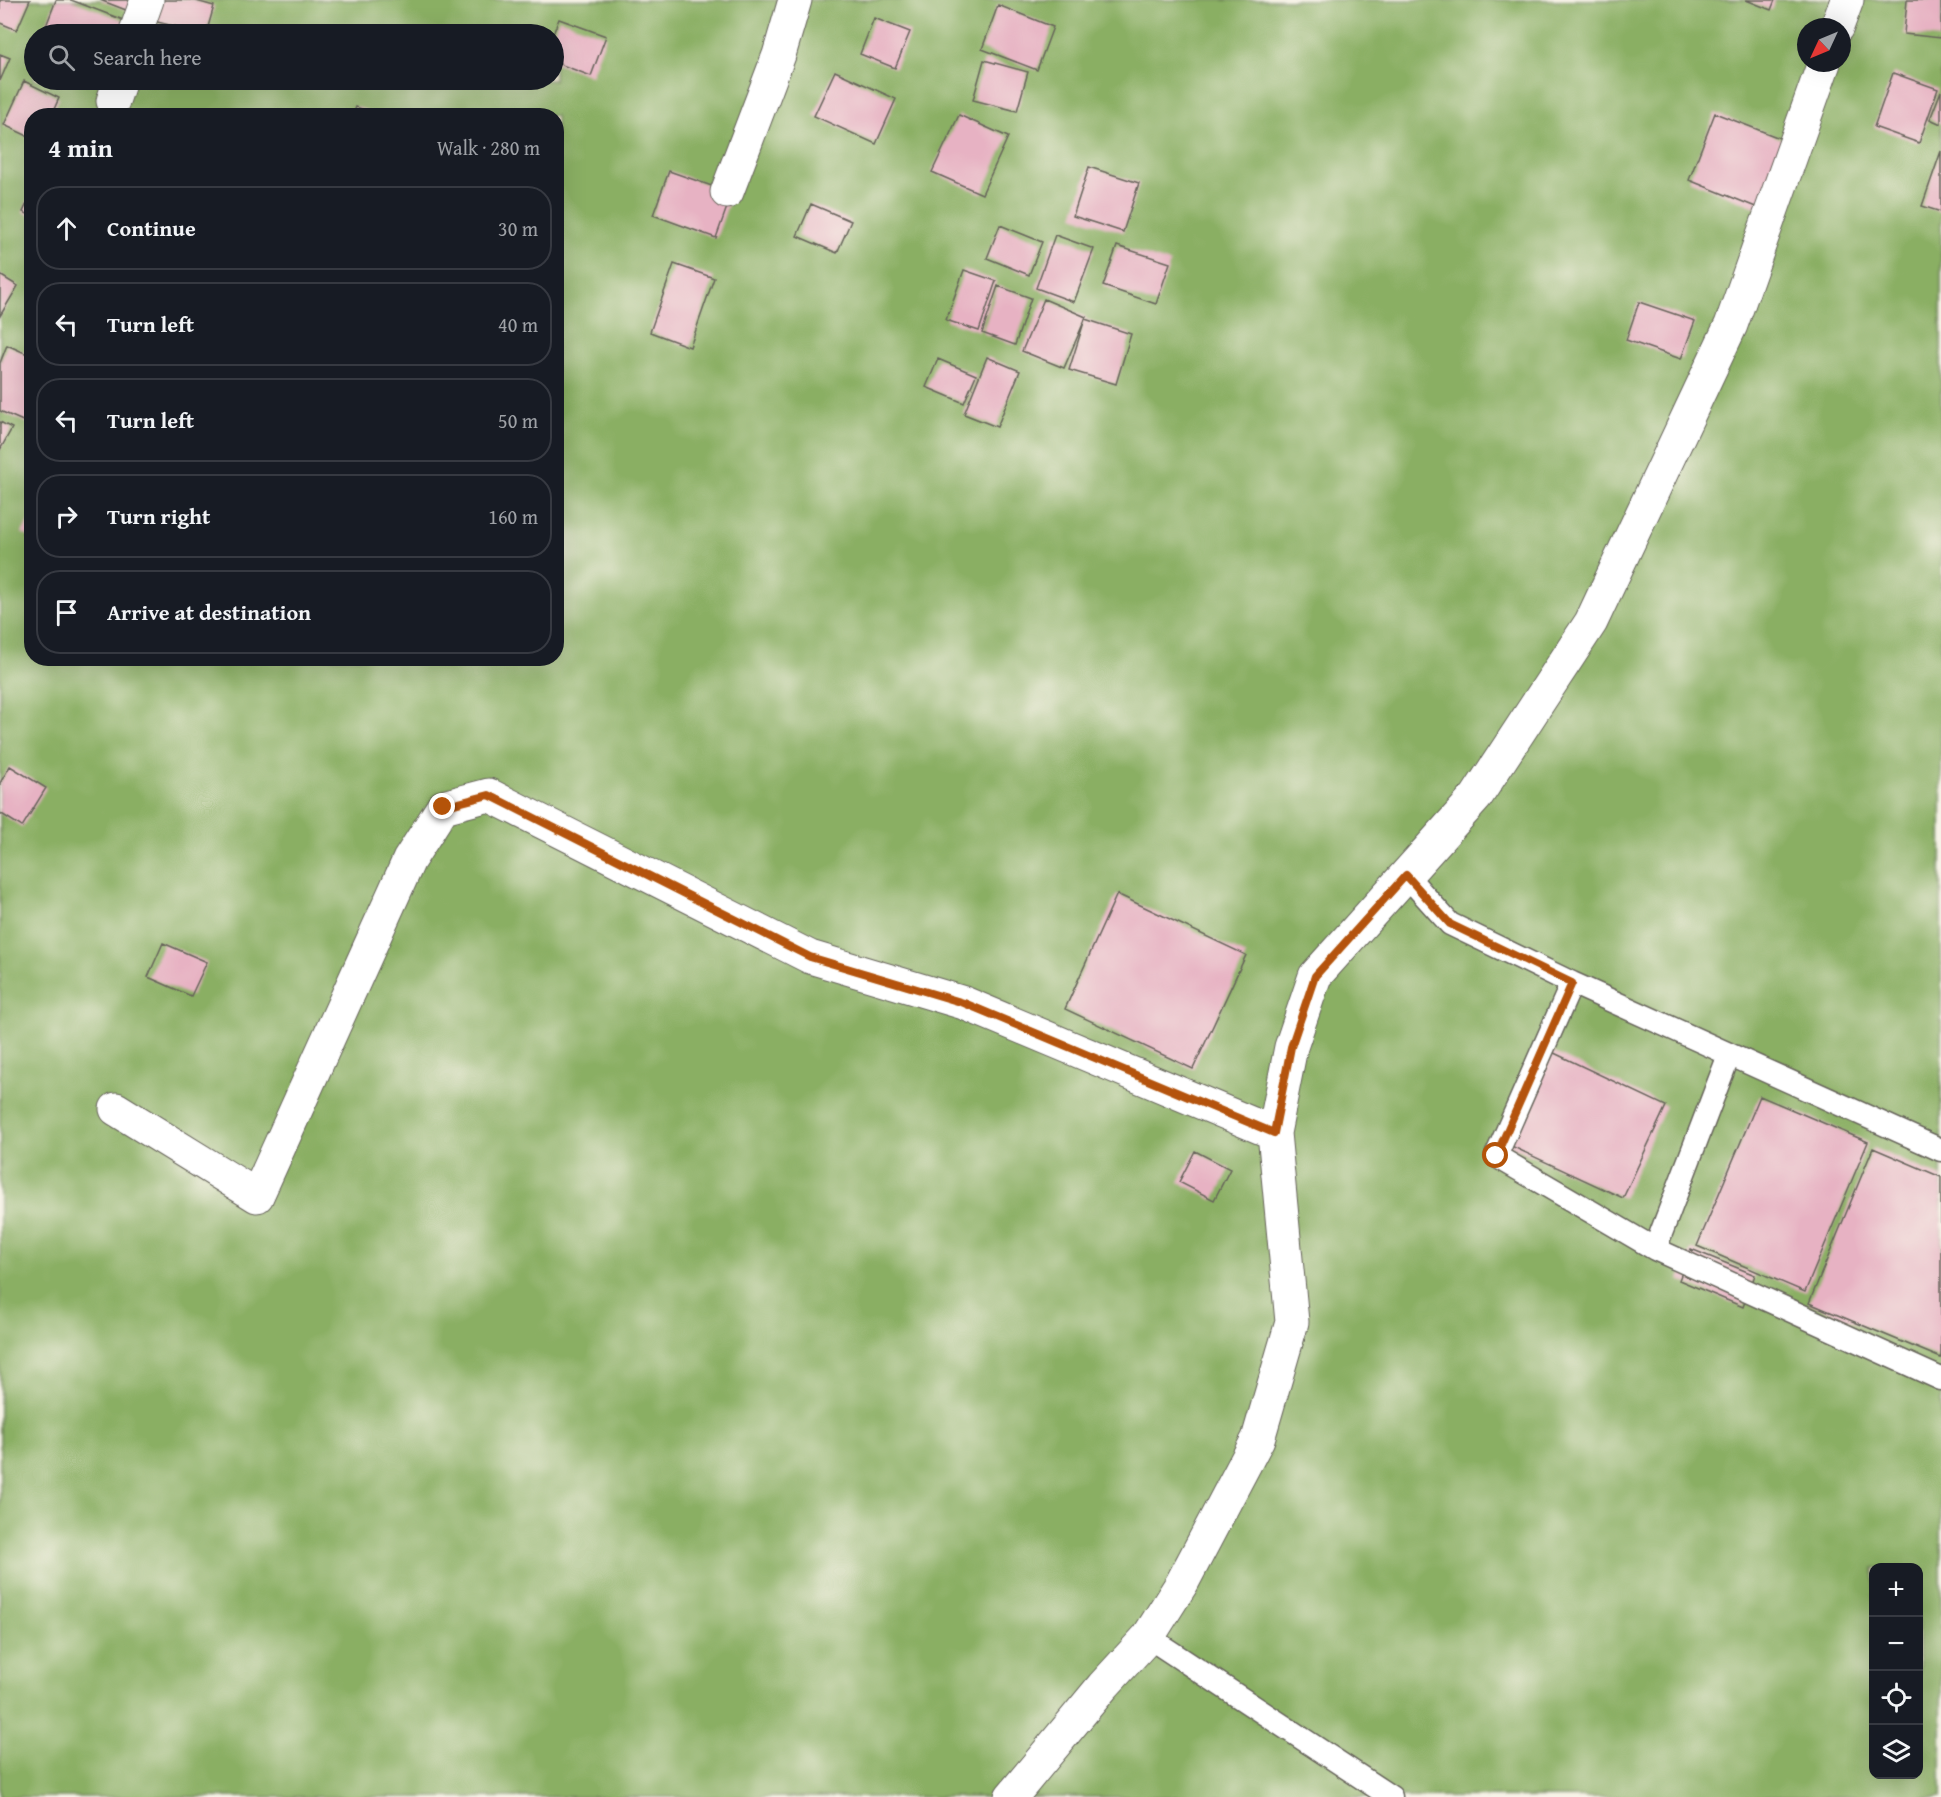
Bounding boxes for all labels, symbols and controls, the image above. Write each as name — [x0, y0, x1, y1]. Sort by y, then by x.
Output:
north arrow — [1797, 18, 1851, 72]
search box — [24, 24, 564, 90]
icon: search — [45, 41, 78, 74]
text: Search here — [93, 41, 202, 73]
text: 4 min — [48, 128, 113, 167]
text: Walk · 280 m — [437, 133, 540, 162]
icon: ahead — [50, 212, 83, 245]
text: Continue — [107, 212, 196, 244]
text: 30 m — [498, 214, 538, 243]
icon: left — [50, 308, 83, 341]
text: Turn left — [107, 308, 194, 340]
text: 40 m — [498, 310, 538, 339]
icon: left — [50, 404, 83, 437]
text: Turn left — [107, 404, 194, 436]
text: 50 m — [498, 406, 538, 435]
icon: right — [50, 500, 83, 533]
text: Turn right — [107, 500, 210, 532]
text: 160 m — [488, 502, 538, 531]
icon: arrive — [50, 596, 83, 629]
text: Arrive at destination — [107, 596, 311, 628]
route end — [429, 793, 455, 819]
route start — [1482, 1142, 1508, 1168]
map controls — [1869, 1563, 1923, 1779]
button: + — [1869, 1563, 1923, 1617]
button: − — [1869, 1617, 1923, 1671]
button: locate — [1869, 1671, 1923, 1725]
button: layers — [1869, 1725, 1923, 1779]

